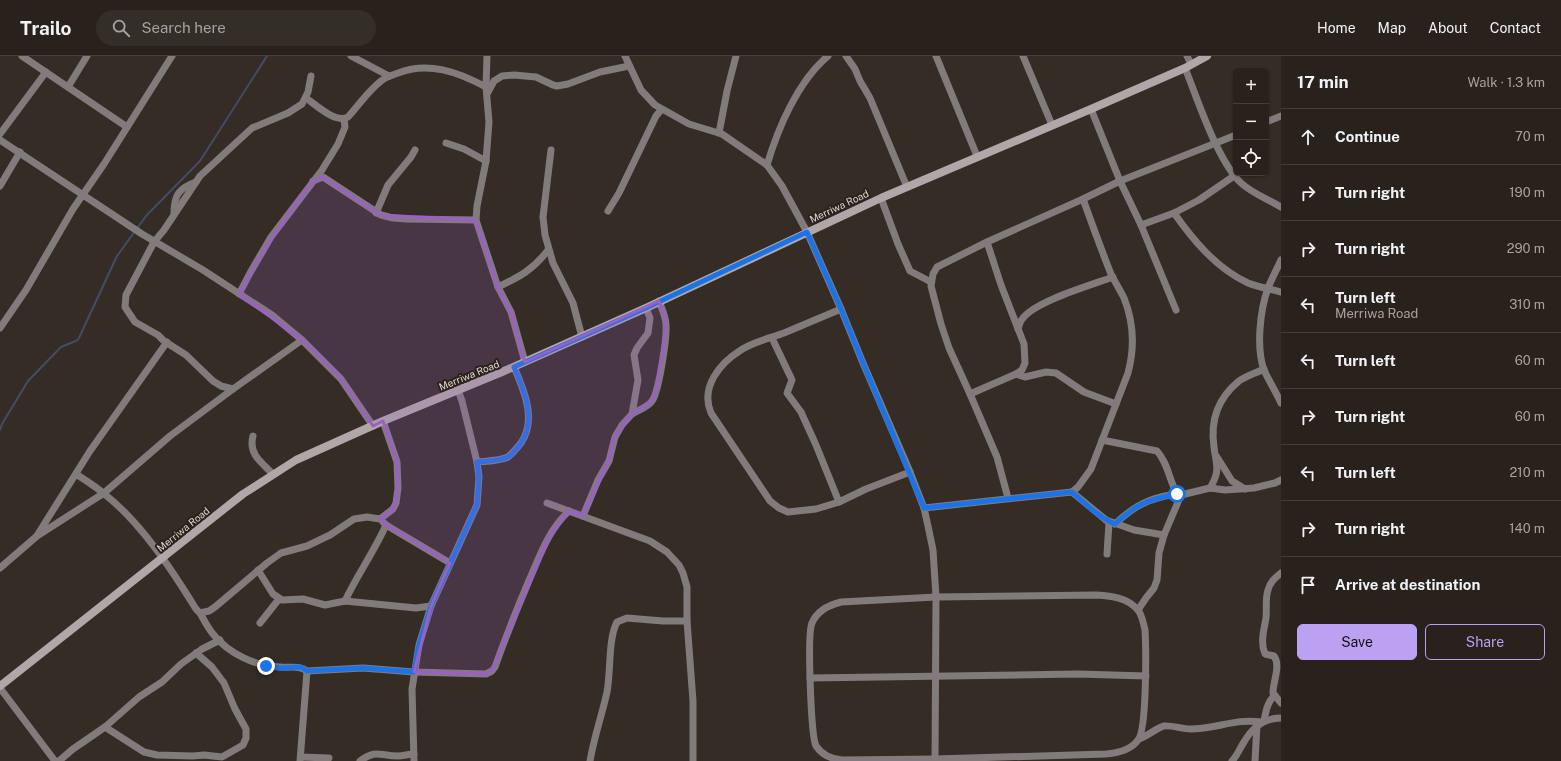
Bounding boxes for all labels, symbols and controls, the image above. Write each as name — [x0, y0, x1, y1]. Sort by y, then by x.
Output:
search box — [96, 10, 376, 46]
text: Trailo — [20, 17, 72, 39]
icon: search — [110, 17, 132, 39]
text: Search here — [142, 19, 226, 36]
text: Home — [1317, 20, 1356, 36]
text: Map — [1378, 20, 1406, 36]
text: About — [1428, 20, 1468, 36]
text: Contact — [1490, 20, 1541, 36]
map controls — [1233, 68, 1269, 176]
button: + — [1233, 68, 1269, 104]
text: 17 min — [1297, 72, 1349, 92]
text: Walk · 1.3 km — [1467, 75, 1545, 90]
button: − — [1233, 104, 1269, 140]
icon: ahead — [1297, 126, 1319, 148]
text: Continue — [1335, 128, 1400, 145]
text: 70 m — [1515, 129, 1545, 144]
button: locate — [1233, 140, 1269, 176]
icon: right — [1297, 182, 1319, 204]
text: Turn right — [1335, 184, 1405, 201]
text: 190 m — [1509, 185, 1545, 200]
street label: Merriwa Road — [807, 187, 871, 225]
icon: right — [1297, 238, 1319, 260]
text: Turn right — [1335, 240, 1405, 257]
text: 290 m — [1507, 241, 1545, 256]
text: Turn left — [1335, 289, 1396, 306]
icon: left — [1297, 294, 1319, 316]
text: 310 m — [1509, 297, 1545, 312]
text: Merriwa Road — [1335, 306, 1418, 321]
icon: left — [1297, 350, 1319, 372]
text: Turn left — [1335, 352, 1396, 369]
text: 60 m — [1515, 353, 1545, 368]
street label: Merriwa Road — [437, 357, 501, 393]
icon: right — [1297, 406, 1319, 428]
text: Turn right — [1335, 408, 1405, 425]
text: 60 m — [1515, 409, 1545, 424]
icon: left — [1297, 462, 1319, 484]
text: Turn left — [1335, 464, 1396, 481]
text: 210 m — [1510, 465, 1545, 480]
route start — [1168, 485, 1186, 503]
street label: Merriwa Road — [154, 504, 212, 554]
icon: right — [1297, 518, 1319, 540]
text: Turn right — [1335, 520, 1405, 537]
text: 140 m — [1509, 521, 1545, 536]
icon: arrive — [1297, 574, 1319, 596]
text: Arrive at destination — [1335, 576, 1480, 593]
button: Save — [1297, 624, 1417, 660]
button: Share — [1425, 624, 1545, 660]
route end — [257, 657, 275, 675]

